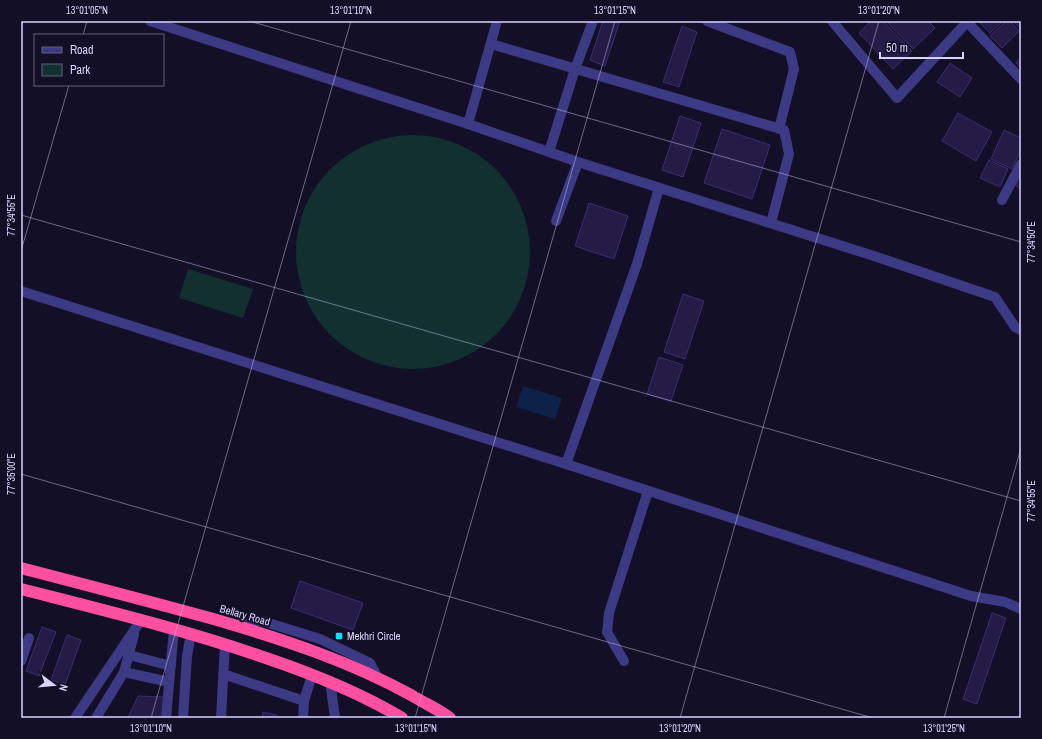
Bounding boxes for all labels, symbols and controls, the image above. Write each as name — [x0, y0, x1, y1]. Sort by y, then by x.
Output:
text: 13°01'05"N — [66, 4, 108, 17]
text: 13°01'10"N — [330, 4, 372, 17]
text: 13°01'15"N — [594, 4, 636, 17]
text: 13°01'20"N — [858, 4, 900, 17]
legend — [34, 34, 164, 86]
scale bar — [880, 34, 963, 60]
text: 50 m — [886, 40, 908, 56]
text: Road — [70, 42, 94, 58]
text: Park — [70, 62, 90, 78]
text: 77°34'55"E — [5, 194, 18, 236]
text: 77°34'50"E — [1025, 221, 1038, 263]
text: 77°35'00"E — [5, 453, 18, 495]
text: 77°34'55"E — [1025, 480, 1038, 522]
street label: Bellary Road — [218, 601, 272, 629]
place label: Mekhri Circle — [347, 629, 401, 643]
marker: Mekhri Circle — [334, 631, 344, 641]
north arrow — [34, 665, 74, 705]
text: N — [56, 683, 71, 693]
text: 13°01'10"N — [130, 722, 172, 735]
text: 13°01'15"N — [395, 722, 437, 735]
text: 13°01'20"N — [659, 722, 701, 735]
text: 13°01'25"N — [923, 722, 965, 735]

